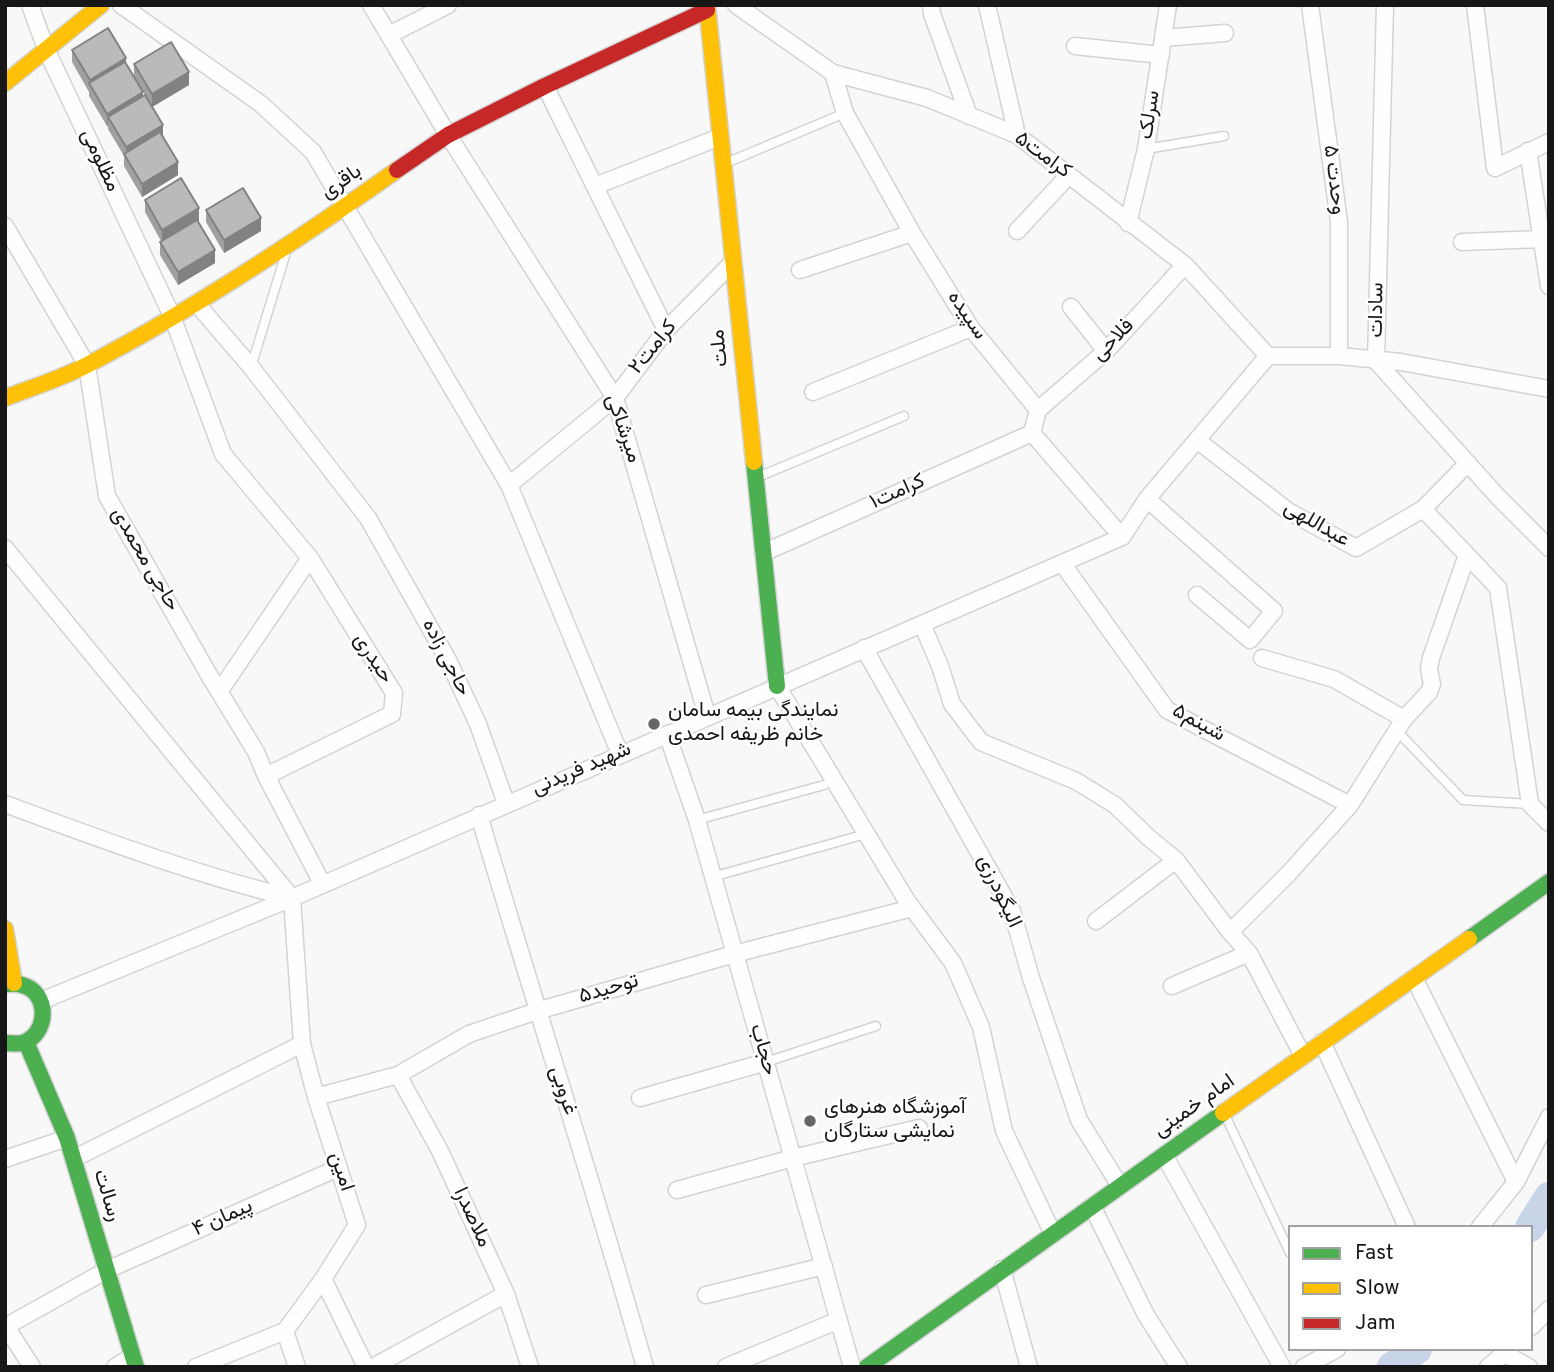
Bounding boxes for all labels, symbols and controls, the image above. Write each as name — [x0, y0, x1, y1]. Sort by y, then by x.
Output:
street label: سرلک — [1135, 89, 1167, 141]
street label: مظلومی — [74, 125, 124, 197]
street label: کرامت۵ — [1009, 127, 1075, 185]
street label: وحدت ۵ — [1316, 144, 1350, 216]
street label: باقری — [317, 160, 367, 206]
street label: سادات — [1365, 282, 1391, 338]
street label: سپیده — [941, 287, 991, 345]
street label: فلاحی — [1087, 314, 1141, 368]
street label: کرامت۲ — [625, 316, 683, 380]
street label: ملت — [707, 328, 735, 368]
street label: میرشاکی — [599, 391, 645, 467]
street label: کرامت۱ — [867, 470, 929, 516]
street label: عبداللهی — [1279, 496, 1353, 554]
street label: حاجی محمدی — [104, 504, 184, 616]
street label: حاجی زاده — [415, 615, 475, 701]
street label: حیدری — [346, 629, 398, 689]
place label: نمایندگی بیمه سامان خانم ظریفه احمدی — [668, 699, 839, 749]
street label: شبنم۵ — [1167, 699, 1229, 749]
marker: نمایندگی بیمه سامان خانم ظریفه احمدی — [646, 716, 662, 732]
street label: شهید فریدنی — [528, 738, 636, 802]
street label: الیگودرزی — [970, 852, 1026, 932]
street label: توحید۵ — [576, 969, 642, 1011]
street label: حجاب — [743, 1021, 781, 1079]
street label: غروبی — [542, 1063, 582, 1119]
street label: امام خمینی — [1150, 1070, 1240, 1144]
place label: آموزشگاه هنرهای نمایشی ستارگان — [824, 1096, 965, 1146]
marker: آموزشگاه هنرهای نمایشی ستارگان — [802, 1113, 818, 1129]
street label: امین — [322, 1149, 358, 1195]
street label: رسالت — [86, 1167, 126, 1225]
street label: ملاصدرا — [446, 1184, 496, 1252]
street label: پیمان ۴ — [189, 1195, 257, 1243]
legend — [1288, 1225, 1533, 1351]
text: Fast — [1355, 1240, 1394, 1267]
text: Slow — [1355, 1275, 1400, 1302]
text: Jam — [1355, 1310, 1396, 1337]

